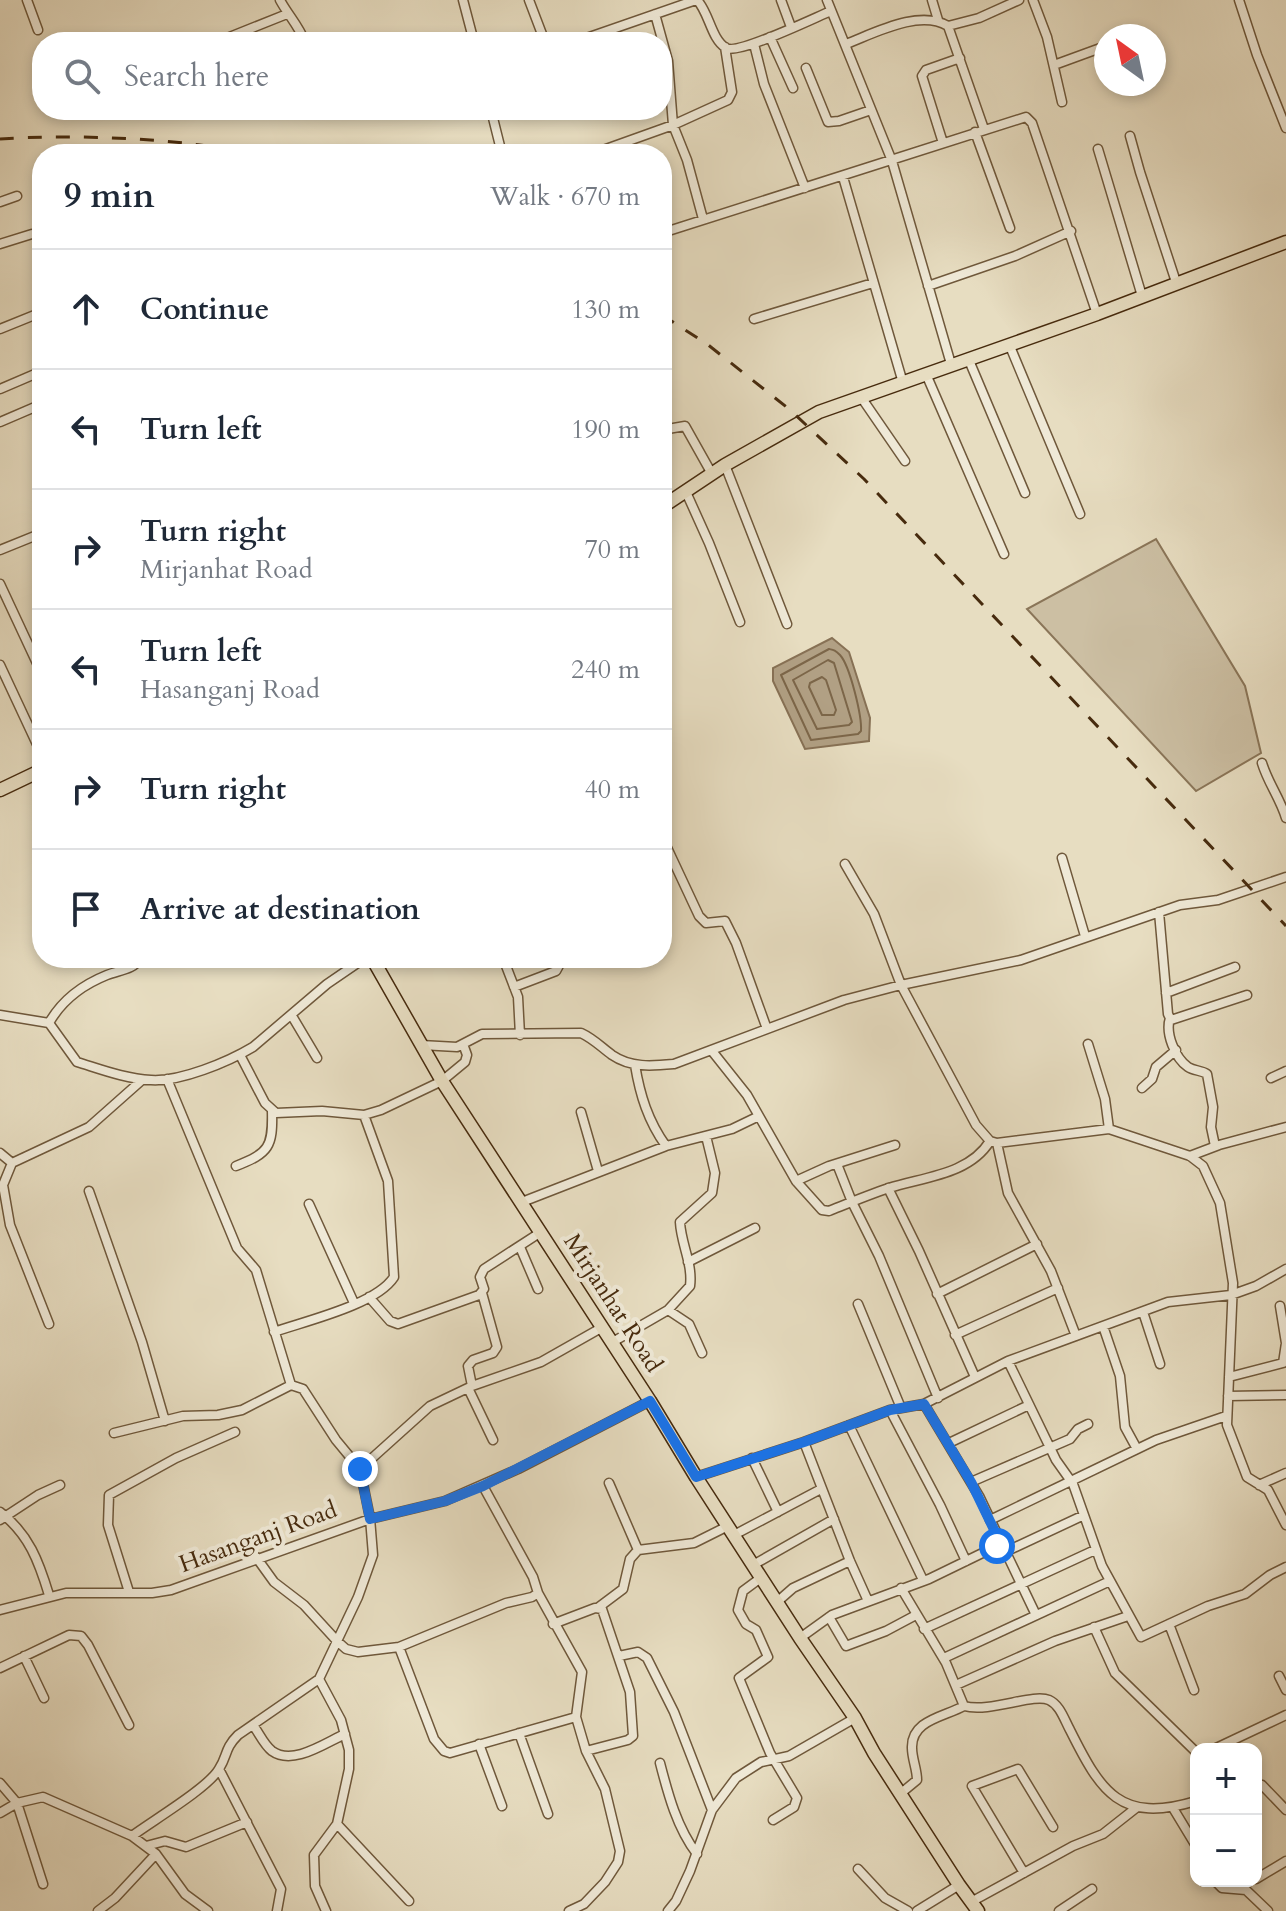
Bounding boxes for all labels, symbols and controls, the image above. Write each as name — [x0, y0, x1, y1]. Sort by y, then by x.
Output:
north arrow — [1094, 24, 1166, 96]
search box — [32, 32, 672, 120]
icon: search — [60, 54, 104, 98]
text: Search here — [124, 56, 269, 97]
text: 9 min — [64, 173, 155, 219]
text: Walk · 670 m — [490, 179, 640, 214]
icon: ahead — [64, 287, 108, 331]
text: Continue — [140, 289, 269, 330]
text: 130 m — [571, 292, 640, 327]
icon: left — [64, 407, 108, 451]
text: Turn left — [140, 409, 262, 450]
text: 190 m — [571, 412, 640, 447]
text: Turn right — [140, 511, 286, 552]
icon: right — [64, 527, 108, 571]
text: 70 m — [584, 532, 640, 567]
text: Mirjanhat Road — [140, 552, 312, 587]
text: Turn left — [140, 631, 262, 672]
icon: left — [64, 647, 108, 691]
text: 240 m — [571, 652, 640, 687]
text: Hasanganj Road — [140, 672, 320, 707]
icon: right — [64, 767, 108, 811]
text: Turn right — [140, 769, 286, 810]
text: 40 m — [584, 772, 640, 807]
icon: arrive — [64, 887, 108, 931]
text: Arrive at destination — [140, 889, 420, 930]
street label: Mirjanhat Road — [556, 1227, 670, 1379]
route end — [342, 1451, 378, 1487]
street label: Hasanganj Road — [174, 1493, 342, 1581]
route start — [979, 1528, 1015, 1564]
map controls — [1190, 1743, 1262, 1887]
button: + — [1190, 1743, 1262, 1815]
button: − — [1190, 1815, 1262, 1887]

